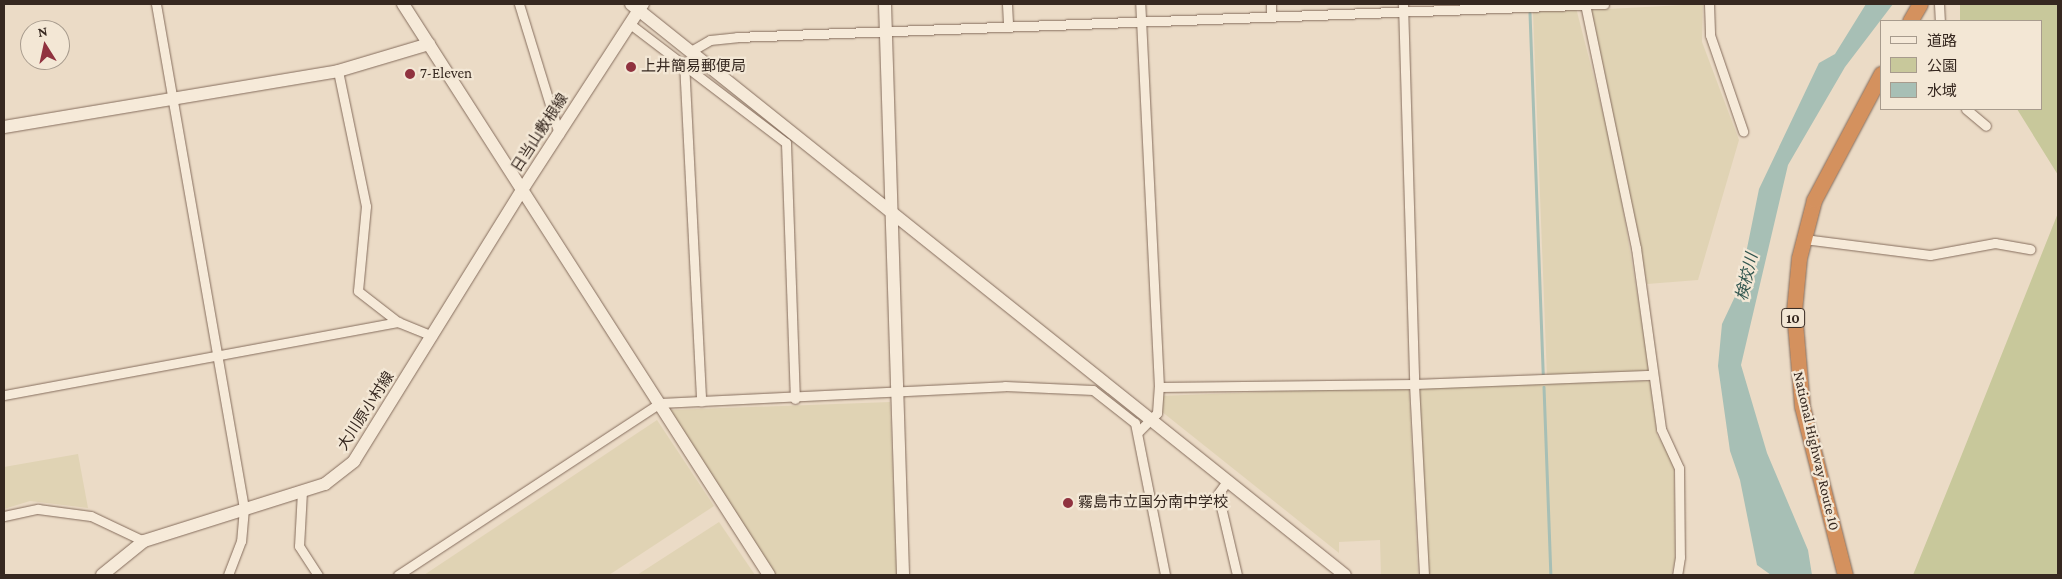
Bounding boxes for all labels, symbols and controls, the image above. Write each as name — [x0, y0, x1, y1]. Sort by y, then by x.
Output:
north arrow — [20, 20, 70, 70]
legend — [1880, 20, 2042, 110]
text: N — [36, 23, 49, 40]
text: 道路 — [1927, 33, 1957, 49]
place label: 上井簡易郵便局 — [641, 58, 746, 76]
text: 公園 — [1927, 58, 1957, 74]
marker: 上井簡易郵便局 — [625, 61, 637, 73]
place label: 7-Eleven — [420, 65, 472, 83]
marker: 7-Eleven — [404, 68, 416, 80]
text: 水域 — [1927, 83, 1957, 99]
street label: 日当山敷根線 — [508, 90, 572, 176]
water label: 検校川 — [1732, 251, 1762, 303]
road number: 10 — [1780, 306, 1806, 330]
street label: 大川原小村線 — [334, 368, 398, 454]
street label: National Highway Route 10 — [1789, 370, 1843, 532]
place label: 霧島市立国分南中学校 — [1078, 494, 1228, 512]
marker: 霧島市立国分南中学校 — [1062, 497, 1074, 509]

